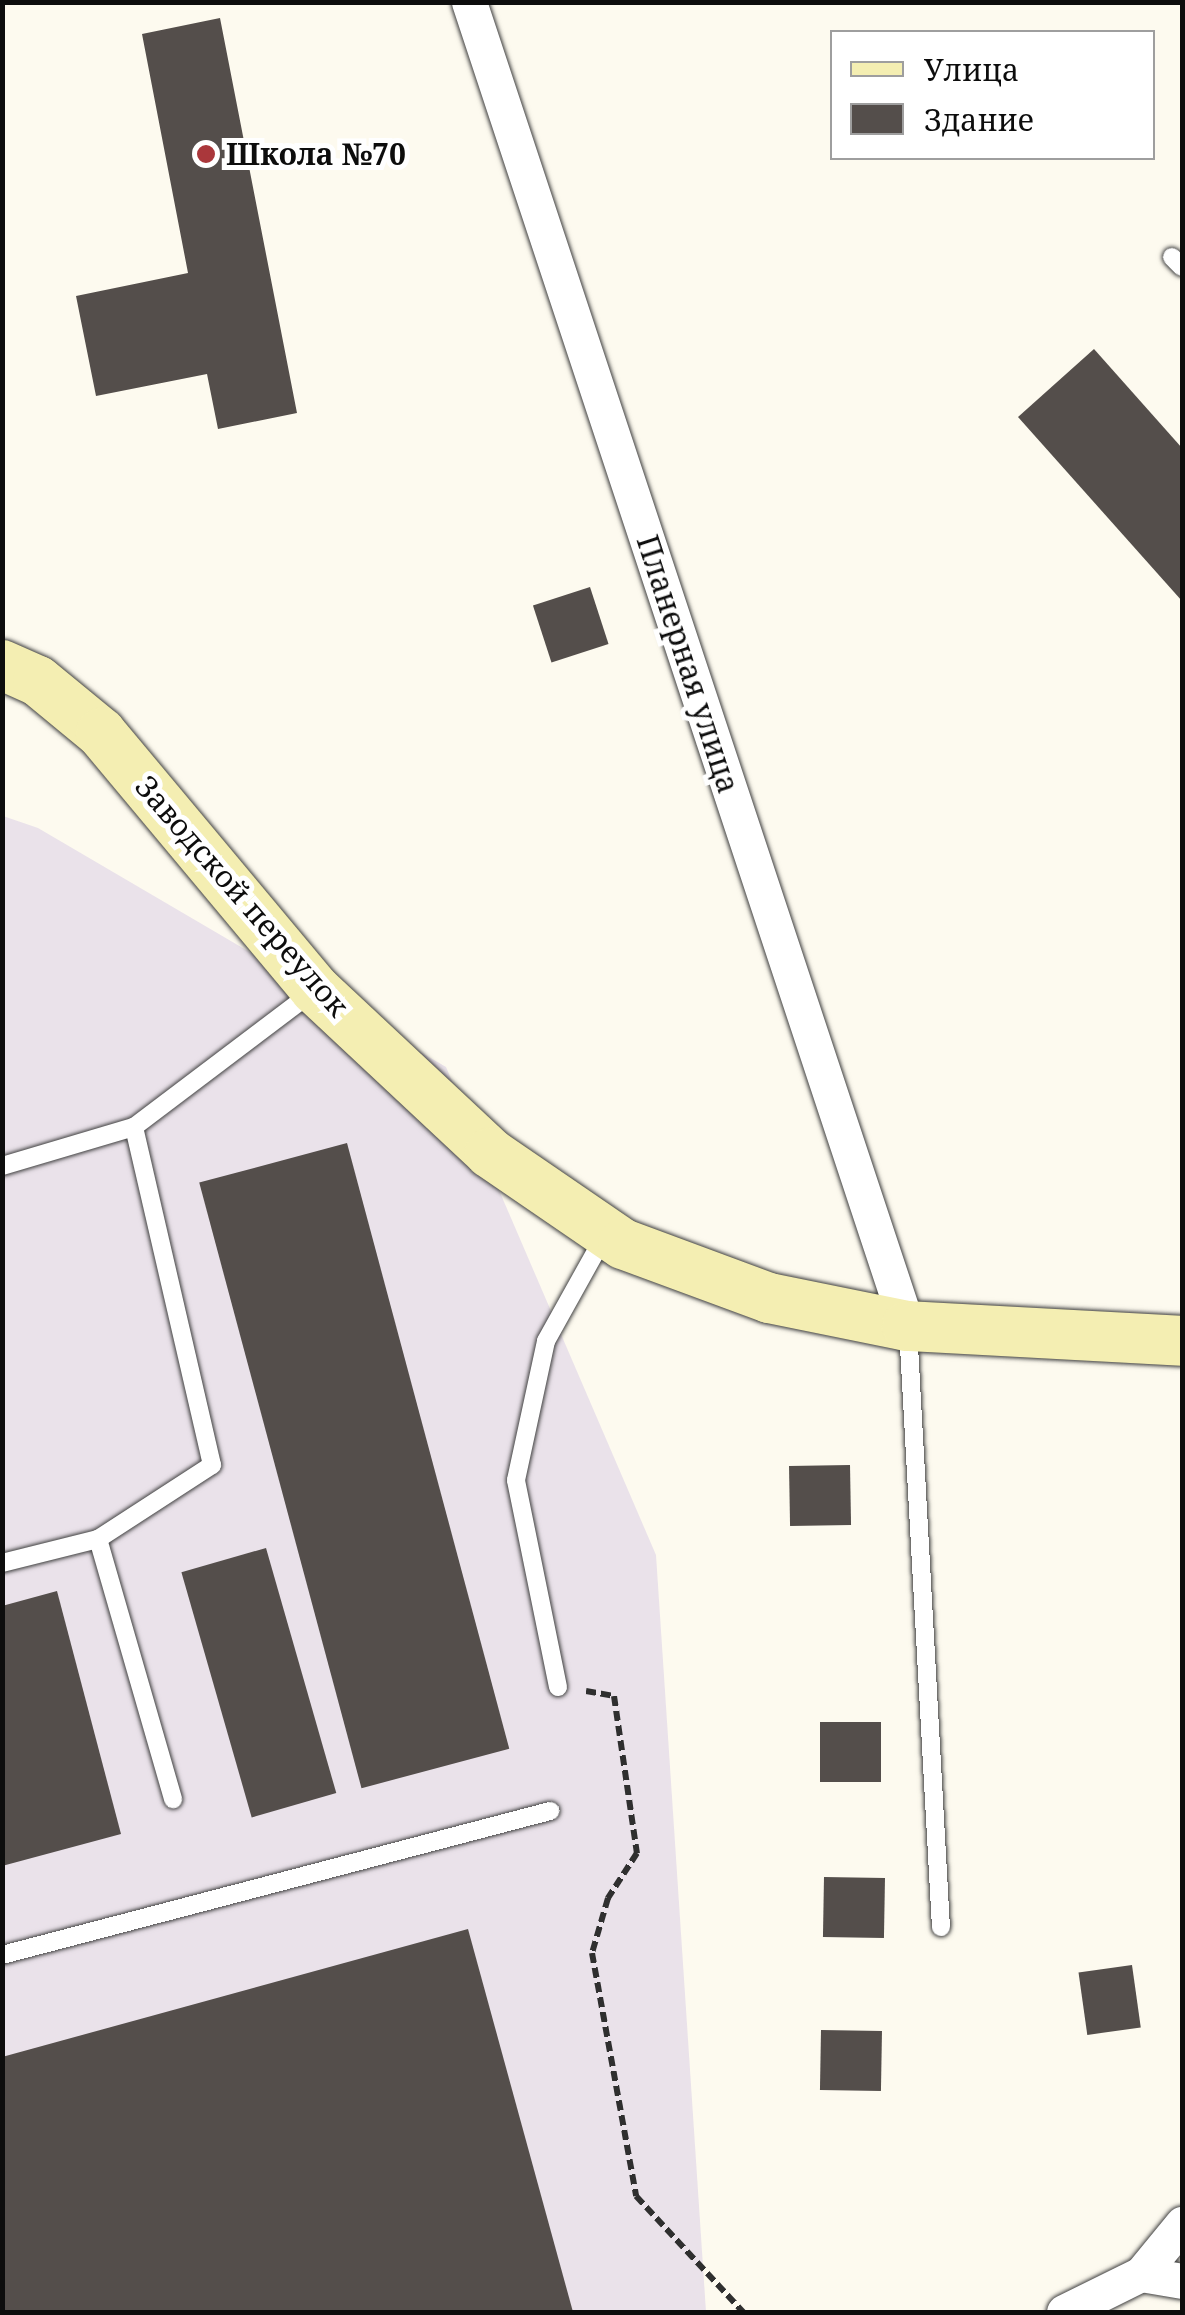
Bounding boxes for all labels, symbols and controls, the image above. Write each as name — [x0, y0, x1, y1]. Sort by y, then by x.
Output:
legend — [830, 30, 1155, 160]
text: Улица — [924, 49, 1019, 90]
text: Здание — [924, 99, 1034, 140]
place label: Школа №70 — [226, 136, 406, 172]
marker: Школа №70 — [195, 143, 217, 165]
street label: Планерная улица — [629, 530, 747, 798]
street label: Заводской переулок — [128, 768, 356, 1024]

